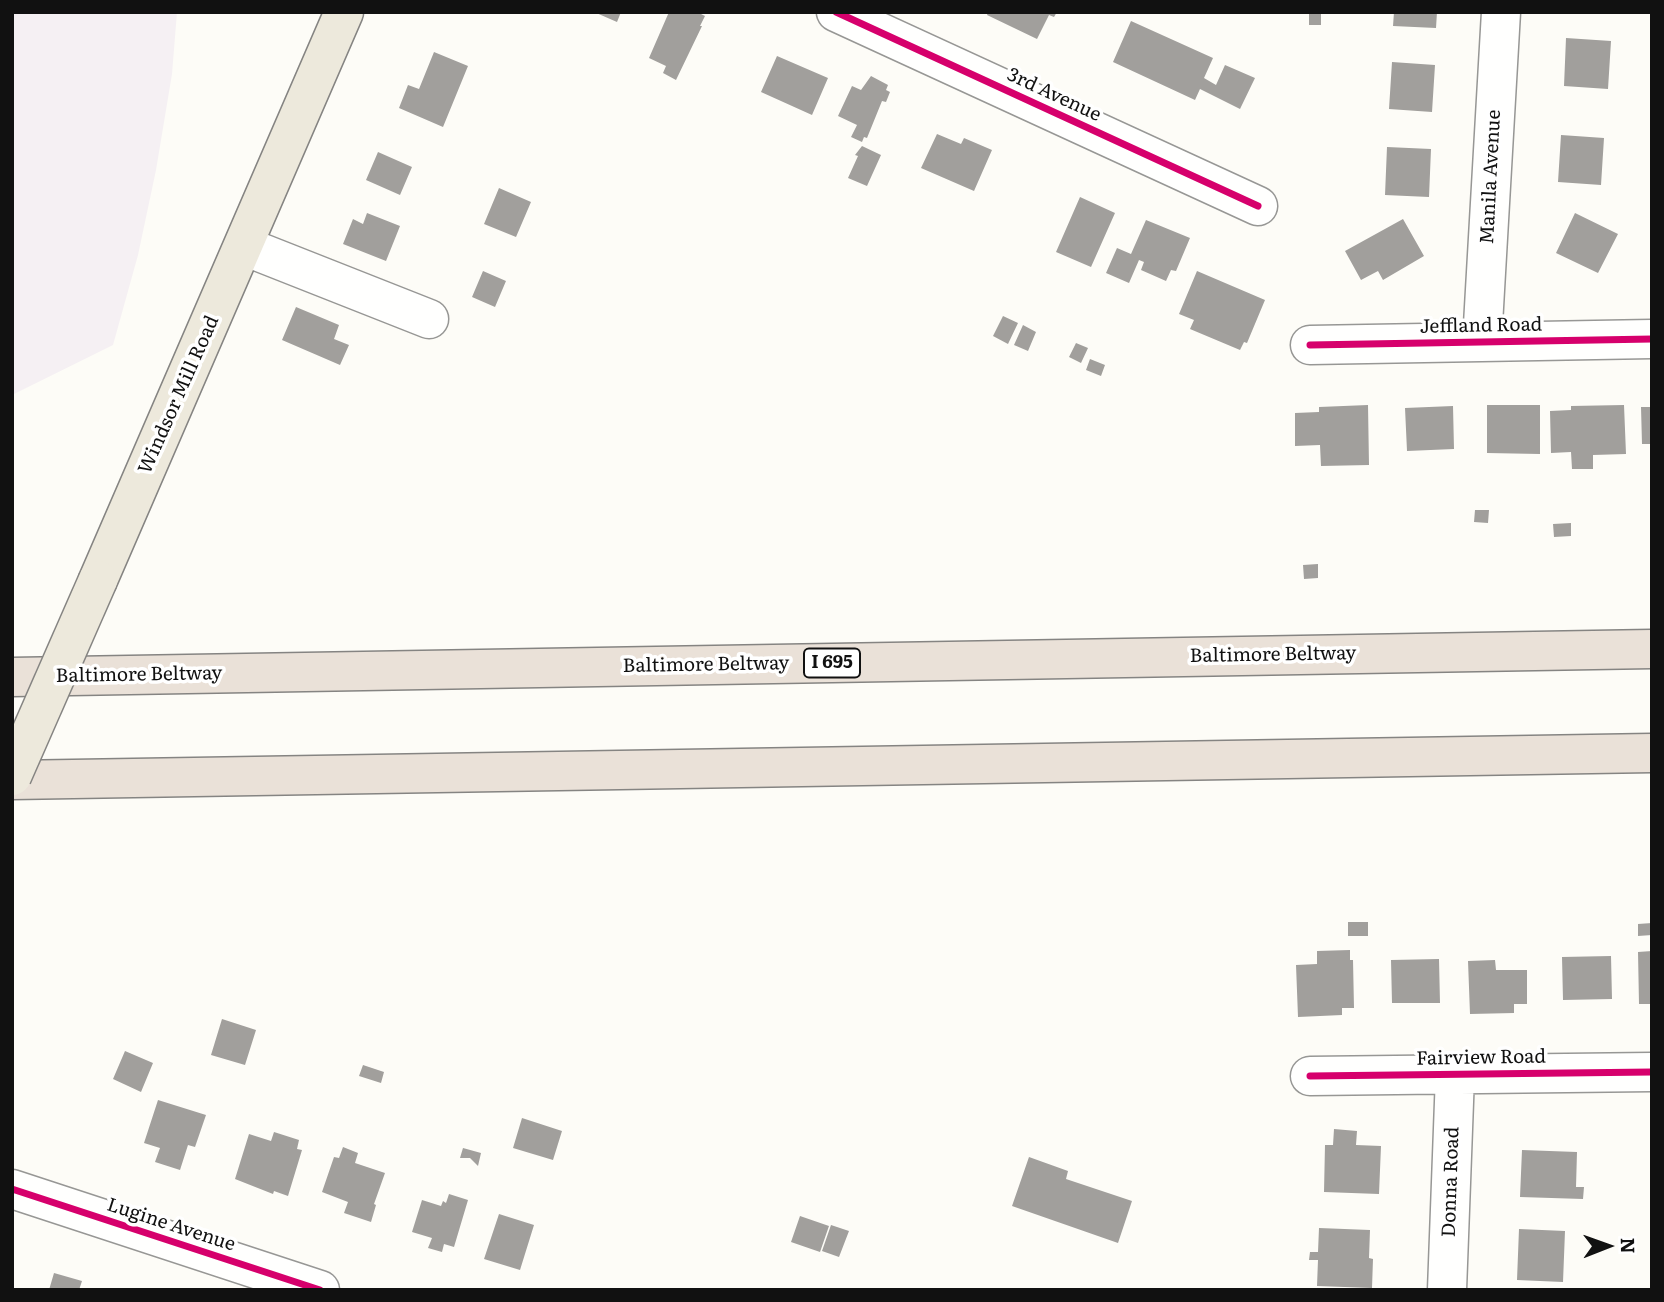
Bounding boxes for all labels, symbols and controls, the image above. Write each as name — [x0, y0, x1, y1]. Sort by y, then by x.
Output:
street label: 3rd Avenue — [1003, 63, 1105, 127]
street label: Manila Avenue — [1476, 109, 1506, 245]
street label: Windsor Mill Road — [134, 312, 224, 478]
street label: Jeffland Road — [1419, 314, 1543, 338]
street label: Baltimore Beltway — [1190, 642, 1356, 668]
road number: I 695 — [804, 648, 860, 678]
street label: Baltimore Beltway — [623, 652, 789, 678]
street label: Baltimore Beltway — [56, 662, 222, 688]
street label: Fairview Road — [1416, 1045, 1546, 1071]
street label: Donna Road — [1438, 1126, 1464, 1238]
street label: Lugine Avenue — [104, 1194, 238, 1256]
north arrow — [1573, 1211, 1643, 1281]
text: N — [1615, 1237, 1643, 1254]

